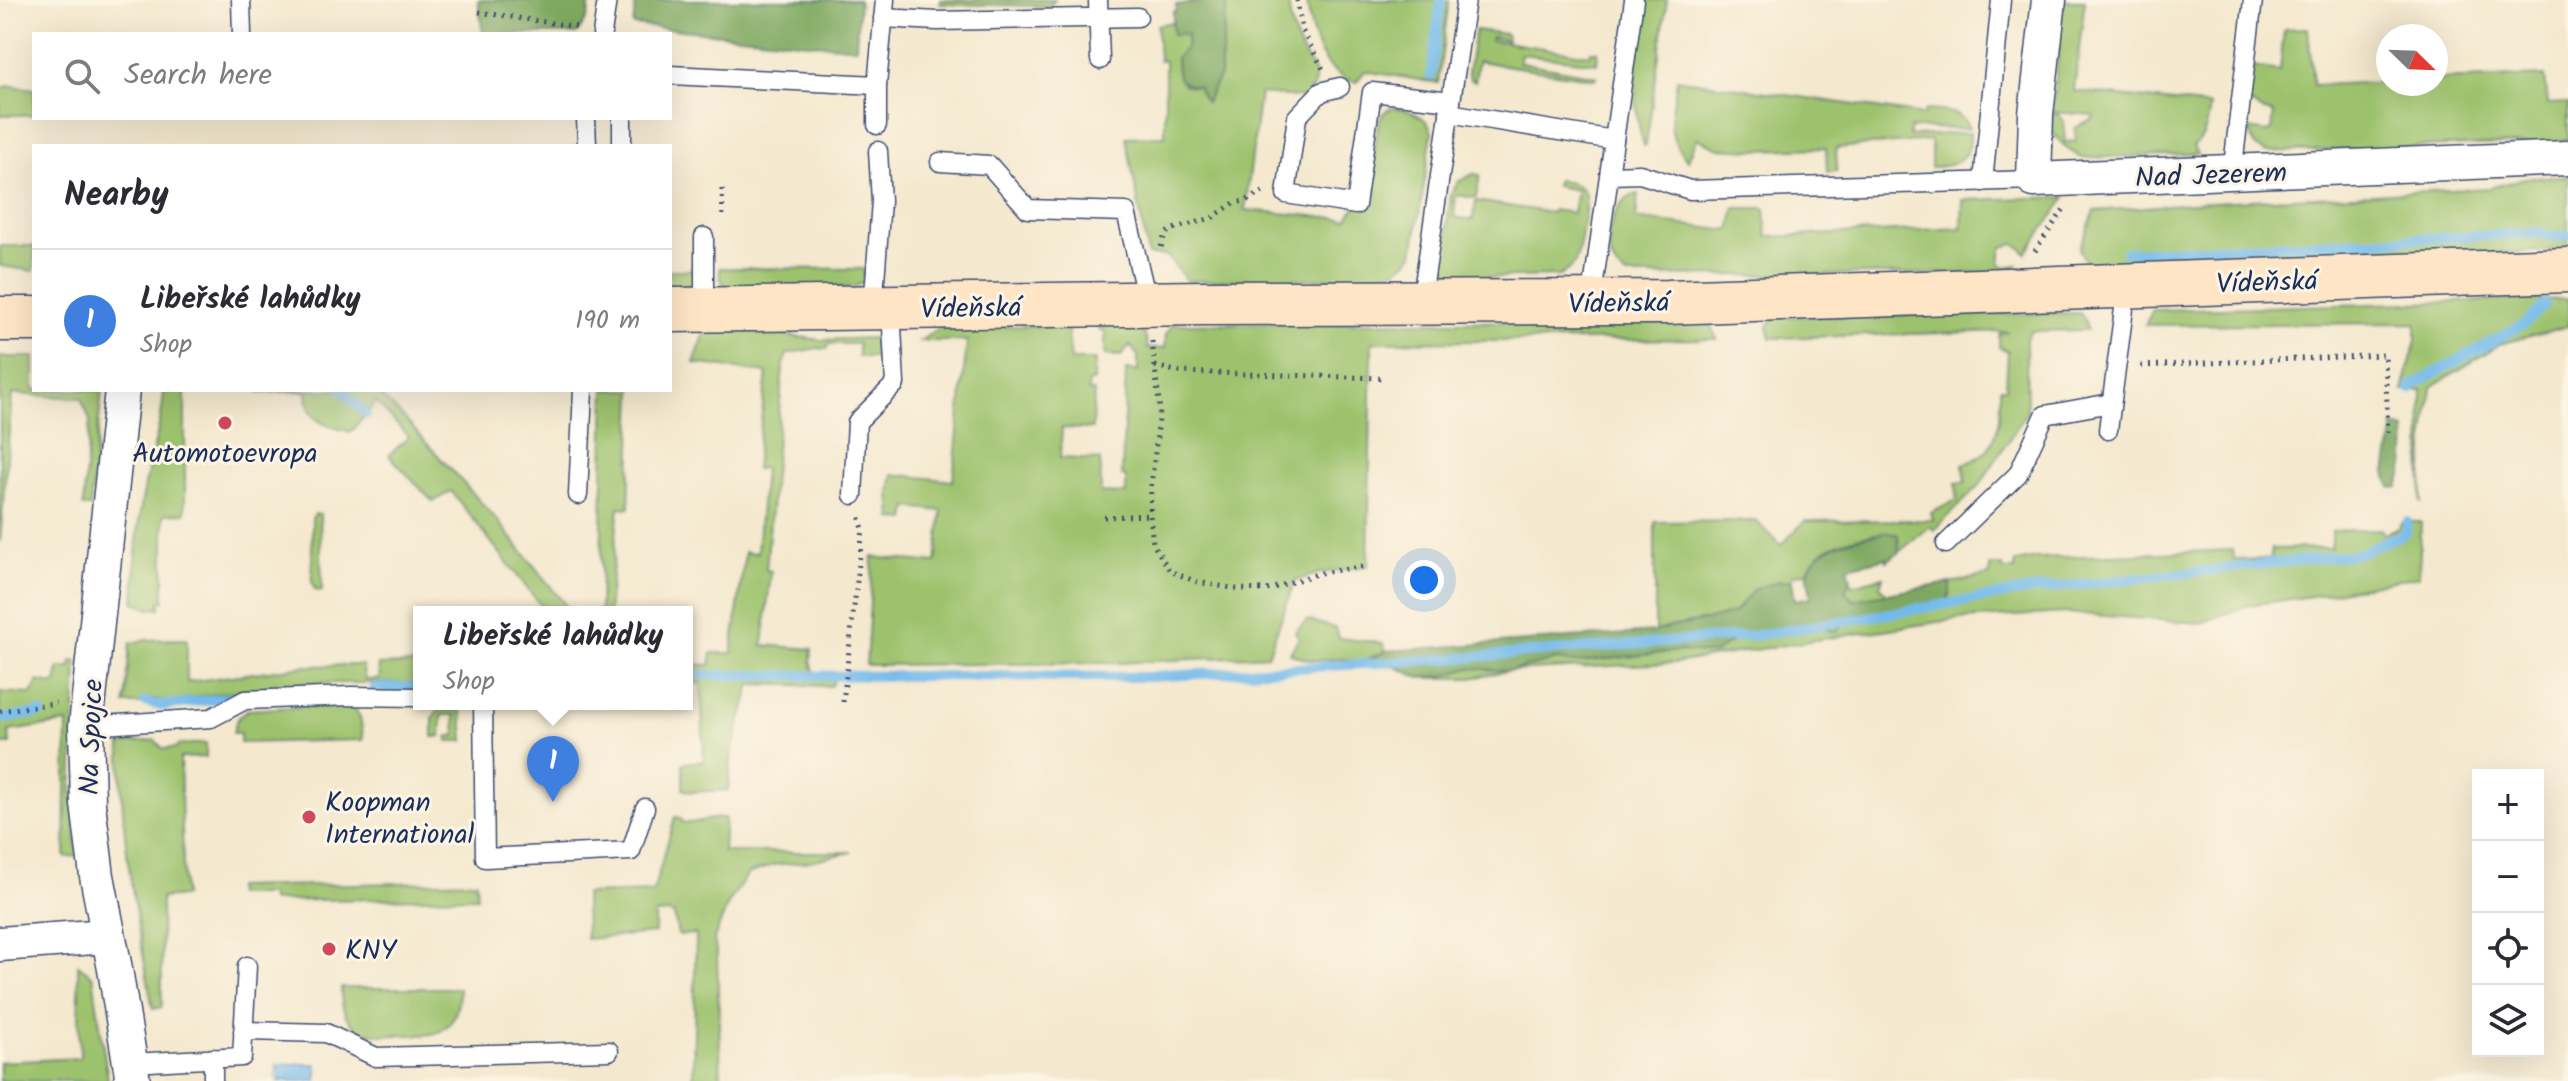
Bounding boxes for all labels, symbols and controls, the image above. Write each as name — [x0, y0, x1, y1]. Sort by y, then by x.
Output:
north arrow — [2376, 24, 2448, 96]
search box — [32, 32, 672, 120]
text: Search here — [124, 52, 272, 100]
icon: search — [60, 54, 104, 98]
street label: Nad Jezerem — [2134, 151, 2288, 202]
text: Nearby — [64, 169, 169, 223]
street label: Vídeňská — [2216, 259, 2321, 308]
text: Libeřské lahůdky — [140, 276, 361, 324]
street label: Vídeňská — [1568, 281, 1673, 328]
street label: Vídeňská — [920, 286, 1025, 333]
text: 1 — [86, 300, 94, 342]
text: 190 m — [575, 300, 640, 342]
text: Shop — [140, 324, 192, 366]
marker: Automotoevropa — [216, 414, 234, 432]
place label: Automotoevropa — [132, 432, 318, 477]
your location — [1404, 560, 1444, 600]
popup — [413, 606, 693, 710]
text: Libeřské lahůdky — [443, 613, 663, 661]
text: Shop — [443, 661, 495, 703]
street label: Na Spojce — [68, 678, 117, 796]
pin: 1 — [527, 736, 579, 802]
map controls — [2472, 769, 2544, 1057]
button: + — [2472, 769, 2544, 841]
place label: Koopman International — [325, 781, 475, 858]
marker: Koopman International — [300, 808, 318, 826]
button: − — [2472, 841, 2544, 913]
button: locate — [2472, 913, 2544, 985]
place label: KNY — [345, 929, 398, 974]
marker: KNY — [320, 940, 338, 958]
button: layers — [2472, 985, 2544, 1057]

